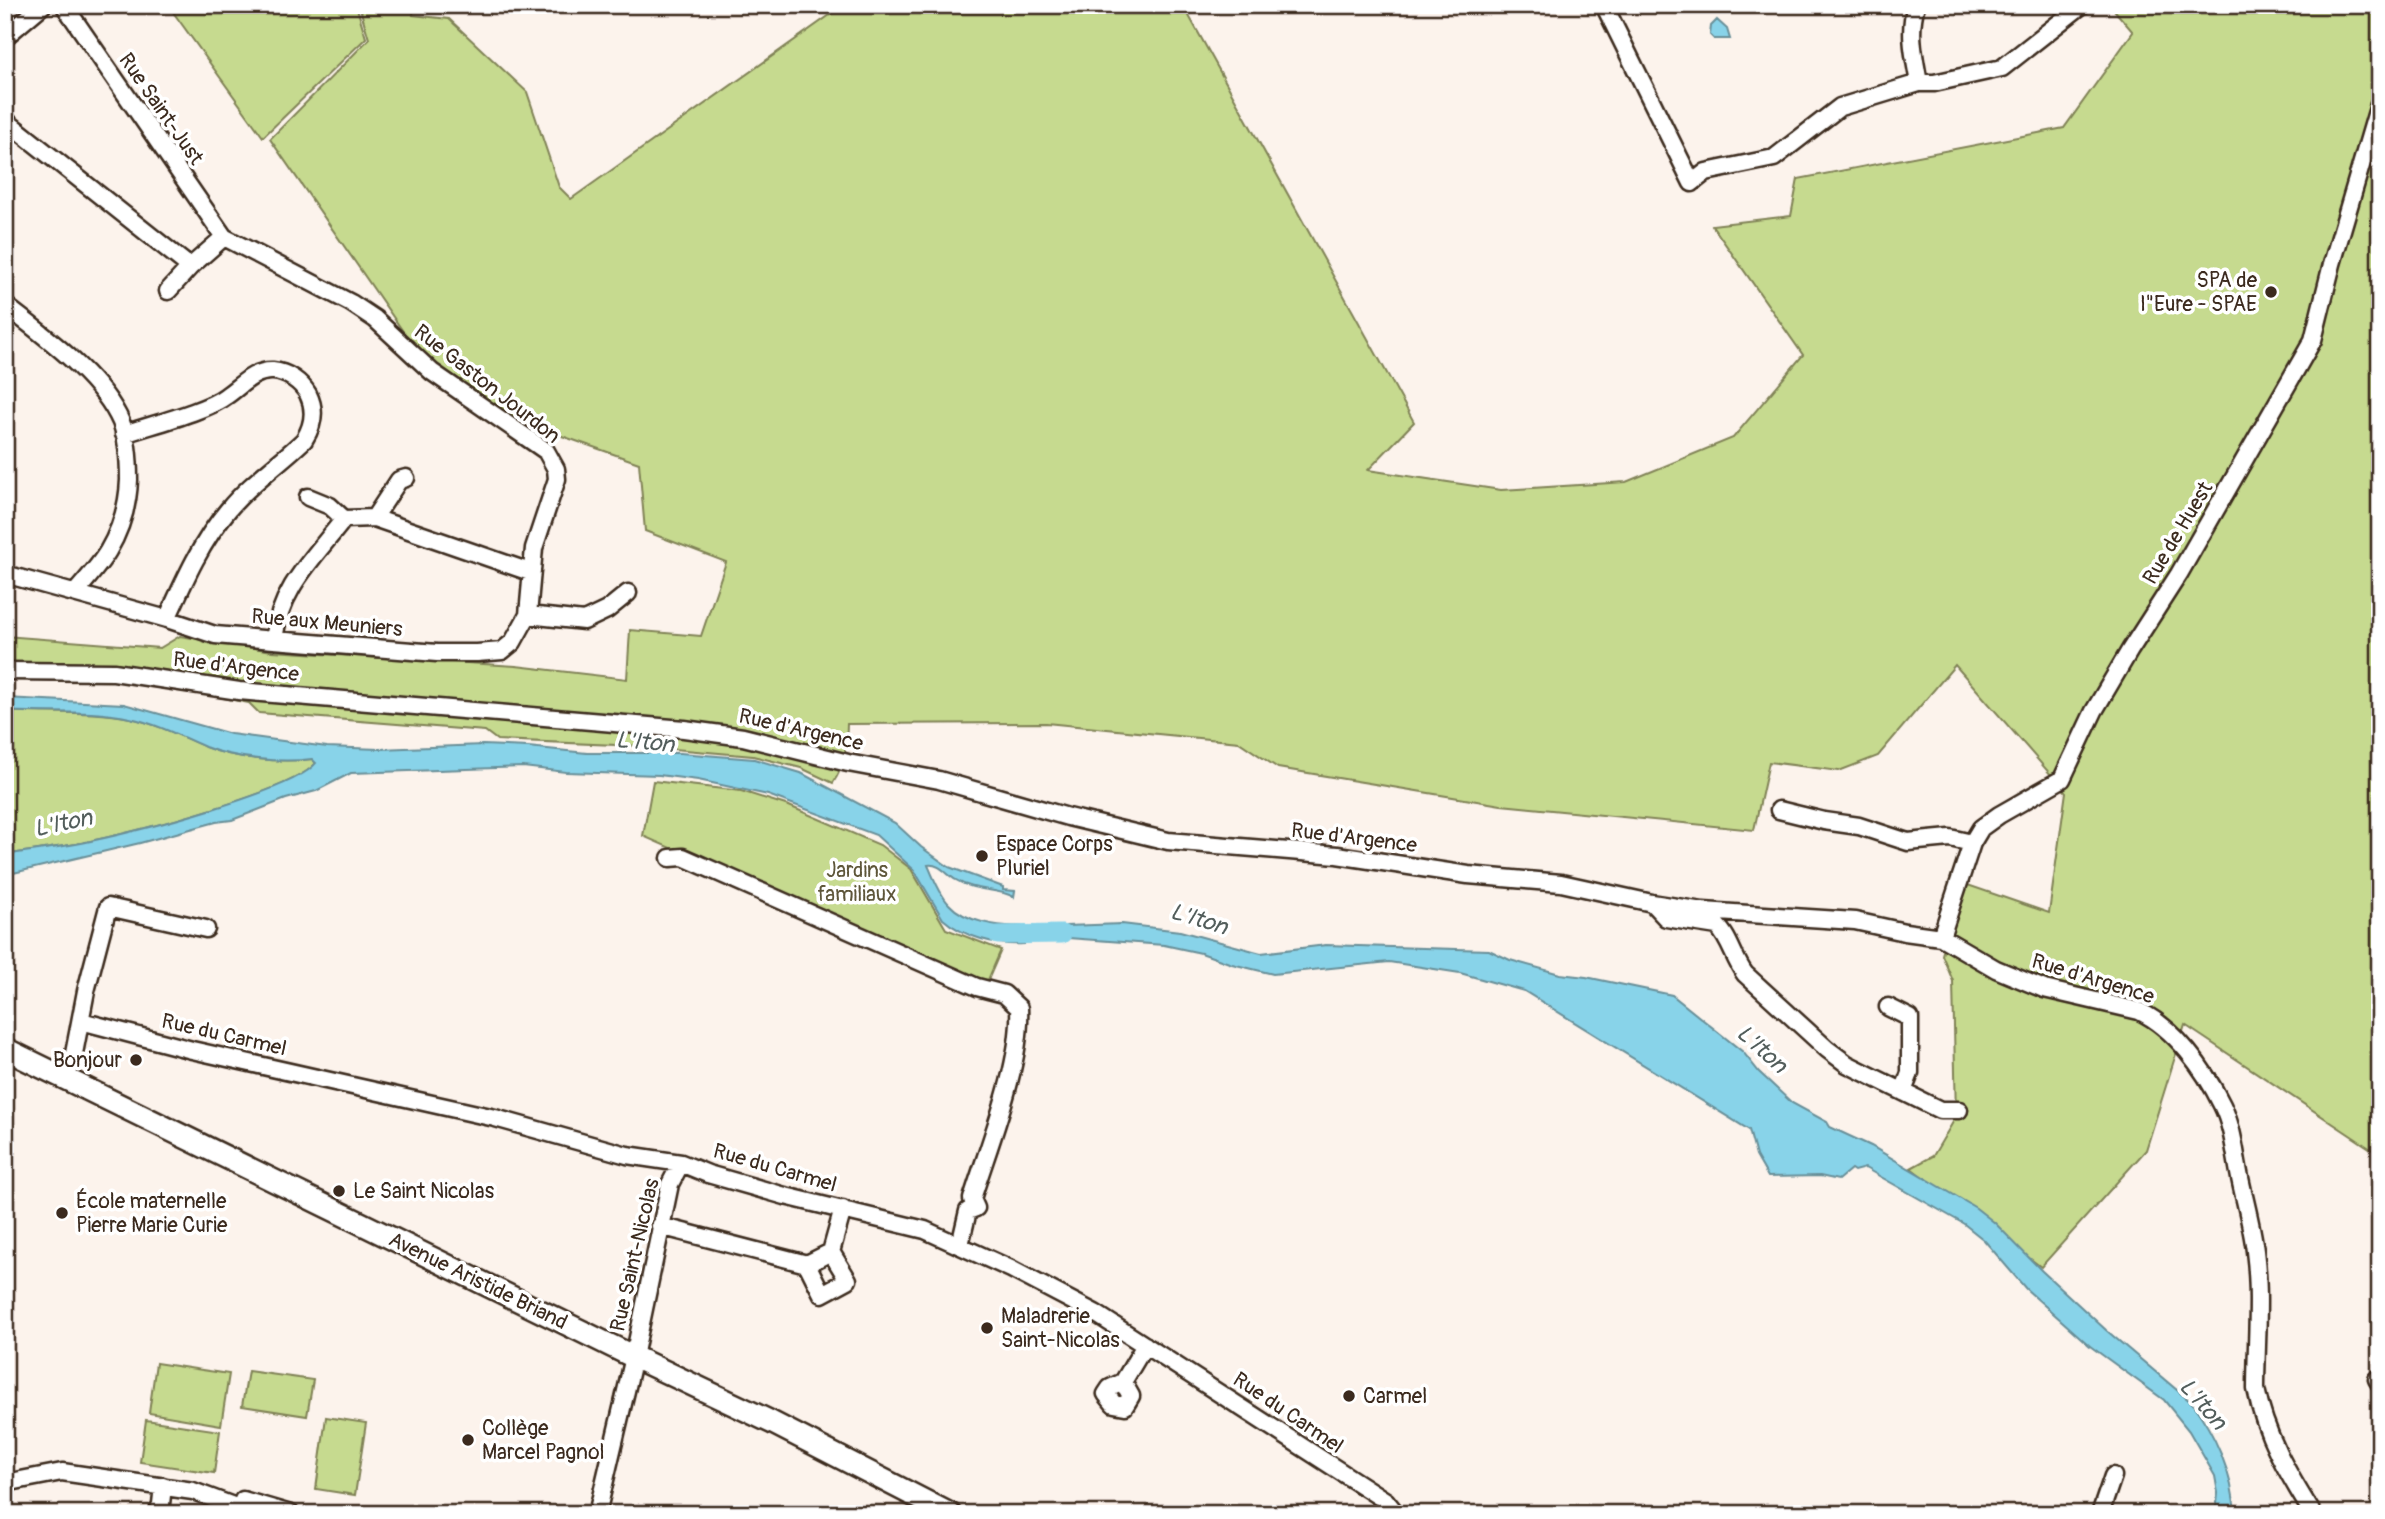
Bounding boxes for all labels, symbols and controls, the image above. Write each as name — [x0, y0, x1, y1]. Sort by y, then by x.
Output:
street label: Rue Saint-Just — [112, 48, 210, 171]
place label: SPA de l"Eure - SPAE — [2140, 267, 2258, 318]
marker: SPA de l"Eure - SPAE — [2263, 284, 2279, 300]
street label: Rue Gaston Jourdon — [408, 318, 566, 450]
street label: Rue de Huest — [2137, 476, 2219, 589]
street label: Rue aux Meuniers — [250, 603, 404, 643]
street label: Rue d'Argence — [172, 646, 301, 688]
street label: Rue d'Argence — [736, 703, 866, 758]
water label: L'Iton — [615, 725, 676, 759]
water label: L'Iton — [31, 803, 96, 843]
street label: Rue d'Argence — [1290, 817, 1419, 859]
place label: Espace Corps Pluriel — [996, 831, 1113, 882]
marker: Espace Corps Pluriel — [974, 848, 990, 864]
park label: Jardins familiaux — [818, 857, 896, 908]
water label: L'Iton — [1167, 897, 1232, 942]
street label: Rue d'Argence — [2029, 948, 2158, 1011]
street label: Rue du Carmel — [159, 1008, 289, 1062]
water label: L'Iton — [1731, 1019, 1794, 1080]
place label: Bonjour — [53, 1047, 122, 1074]
marker: Bonjour — [128, 1052, 144, 1068]
street label: Rue du Carmel — [710, 1137, 840, 1199]
street label: Rue Saint-Nicolas — [604, 1175, 666, 1334]
place label: Le Saint Nicolas — [353, 1178, 495, 1205]
marker: Le Saint Nicolas — [331, 1183, 347, 1199]
place label: École maternelle Pierre Marie Curie — [76, 1188, 228, 1239]
marker: École maternelle Pierre Marie Curie — [54, 1205, 70, 1221]
street label: Avenue Aristide Briand — [384, 1226, 572, 1336]
place label: Maladrerie Saint-Nicolas — [1001, 1303, 1120, 1354]
marker: Maladrerie Saint-Nicolas — [979, 1320, 995, 1336]
street label: Rue du Carmel — [1228, 1366, 1348, 1460]
water label: L'Iton — [2173, 1372, 2234, 1436]
place label: Carmel — [1363, 1383, 1427, 1410]
marker: Carmel — [1341, 1388, 1357, 1404]
place label: Collège Marcel Pagnol — [482, 1415, 605, 1466]
marker: Collège Marcel Pagnol — [460, 1432, 476, 1448]

